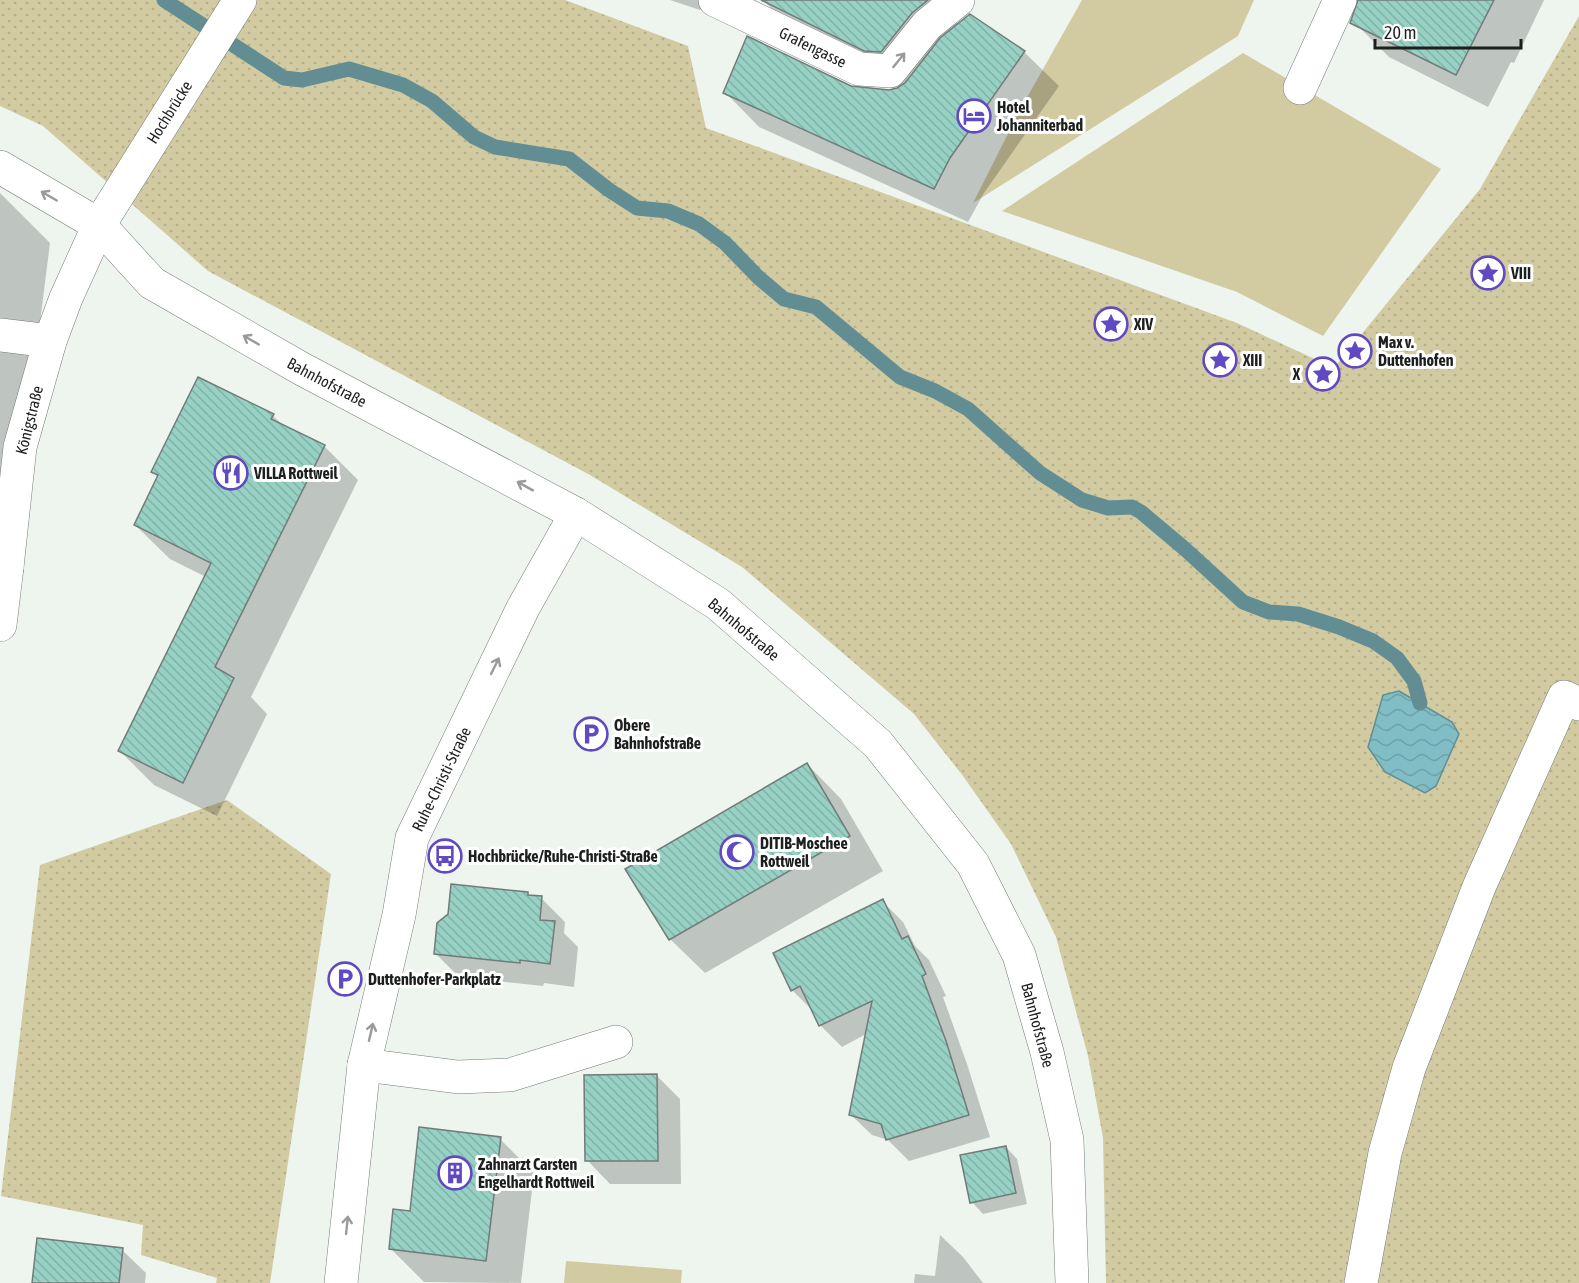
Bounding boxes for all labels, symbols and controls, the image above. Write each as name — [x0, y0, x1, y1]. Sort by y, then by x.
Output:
scale bar — [1375, 12, 1520, 50]
text: 20 m — [1384, 22, 1416, 43]
street label: Grafengasse — [776, 23, 849, 72]
one-way arrow — [893, 52, 906, 68]
street label: Hochbrücke — [143, 77, 195, 147]
hotel icon: Hotel Johanniterbad — [956, 98, 992, 134]
place label: Hotel Johanniterbad — [996, 98, 1083, 134]
one-way arrow — [41, 190, 59, 201]
place icon: VIII — [1470, 255, 1506, 291]
place label: VIII — [1510, 264, 1531, 282]
place icon: XIV — [1093, 306, 1129, 342]
place label: XIV — [1133, 315, 1153, 333]
one-way arrow — [243, 333, 260, 345]
place icon: Max v. Duttenhofen — [1337, 333, 1373, 369]
place label: Max v. Duttenhofen — [1378, 333, 1454, 369]
place icon: XIII — [1202, 342, 1238, 378]
place label: XIII — [1242, 351, 1262, 369]
street label: Bahnhofstraße — [284, 354, 370, 410]
place icon: X — [1305, 356, 1341, 392]
place label: X — [1292, 365, 1301, 383]
street label: Königstraße — [12, 384, 47, 457]
restaurant icon: VILLA Rottweil — [213, 455, 249, 491]
place label: VILLA Rottweil — [253, 464, 338, 482]
one-way arrow — [516, 480, 534, 491]
street label: Bahnhofstraße — [705, 594, 783, 664]
one-way arrow — [489, 658, 501, 676]
parking icon: Obere Bahnhofstraße — [573, 716, 609, 752]
place label: Obere Bahnhofstraße — [614, 716, 701, 752]
street label: Ruhe-Christi-Straße — [408, 724, 474, 834]
mosque icon: DITIB-Moschee Rottweil — [719, 834, 755, 870]
place label: DITIB-Moschee Rottweil — [760, 834, 848, 870]
bus stop icon: Hochbrücke/Ruhe-Christi-Straße — [427, 838, 463, 874]
place label: Hochbrücke/Ruhe-Christi-Straße — [468, 847, 658, 865]
parking icon: Duttenhofer-Parkplatz — [327, 961, 363, 997]
place label: Duttenhofer-Parkplatz — [368, 970, 501, 988]
street label: Bahnhofstraße — [1018, 981, 1058, 1069]
one-way arrow — [366, 1022, 378, 1041]
building icon: Zahnarzt Carsten Engelhardt Rottweil — [437, 1155, 473, 1191]
place label: Zahnarzt Carsten Engelhardt Rottweil — [478, 1155, 595, 1191]
one-way arrow — [342, 1215, 353, 1235]

